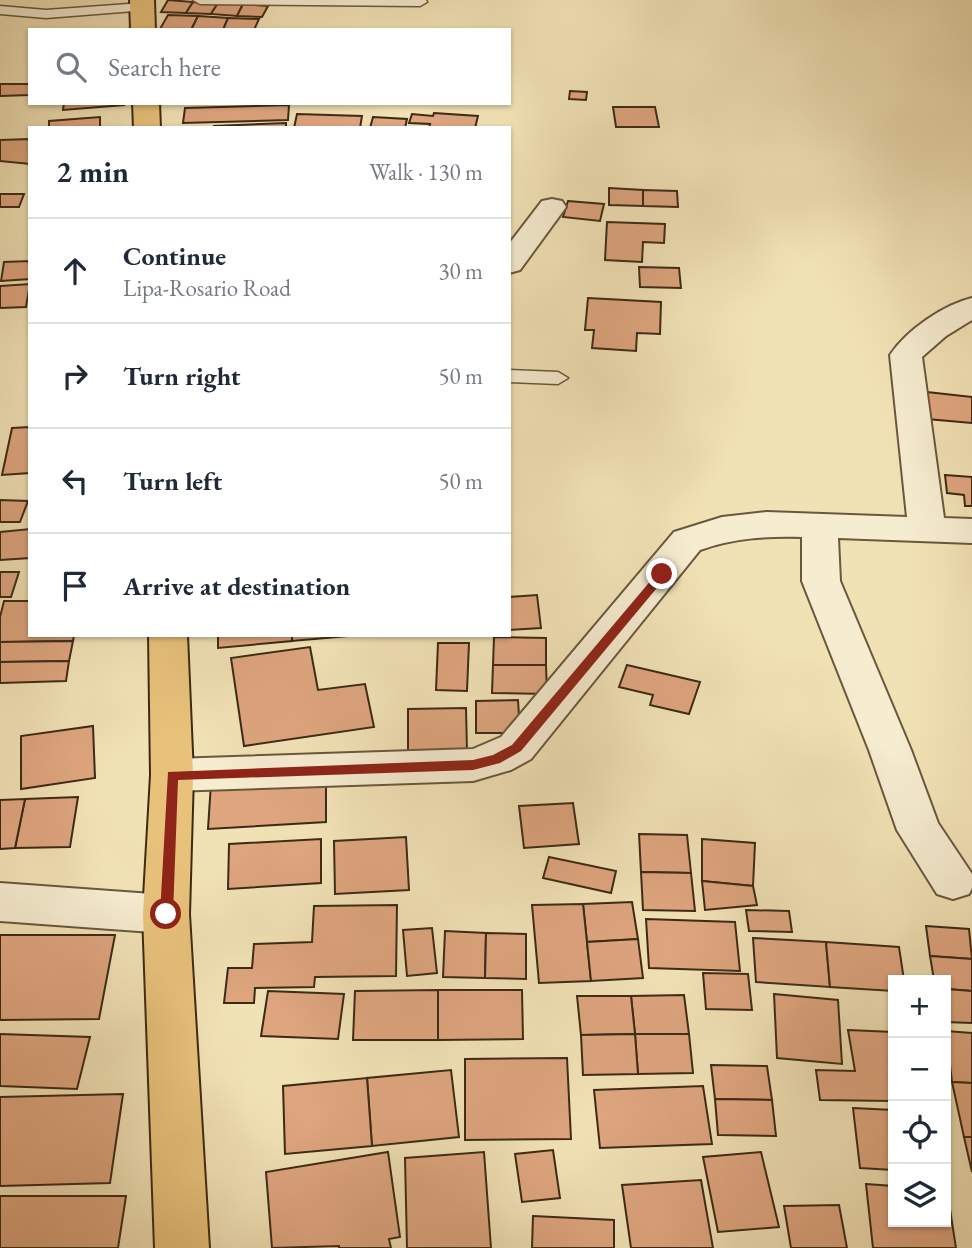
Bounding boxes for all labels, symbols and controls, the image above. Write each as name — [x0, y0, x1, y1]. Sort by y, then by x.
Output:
search box — [28, 28, 511, 105]
icon: search — [52, 48, 90, 86]
text: Search here — [108, 50, 221, 84]
text: 2 min — [56, 152, 129, 191]
text: Walk · 130 m — [369, 157, 483, 187]
text: Continue — [123, 239, 226, 273]
icon: ahead — [56, 252, 94, 290]
text: 30 m — [438, 256, 483, 286]
text: Lipa-Rosario Road — [123, 273, 291, 303]
icon: right — [56, 357, 94, 395]
text: Turn right — [123, 359, 241, 393]
text: 50 m — [438, 361, 483, 391]
icon: left — [56, 462, 94, 500]
text: Turn left — [123, 464, 222, 498]
text: 50 m — [438, 466, 483, 496]
route end — [646, 558, 677, 589]
icon: arrive — [56, 567, 94, 605]
text: Arrive at destination — [123, 569, 350, 603]
route start — [150, 898, 181, 929]
map controls — [888, 975, 951, 1227]
button: + — [888, 975, 951, 1038]
button: − — [888, 1038, 951, 1101]
button: locate — [888, 1101, 951, 1164]
button: layers — [888, 1164, 951, 1227]

